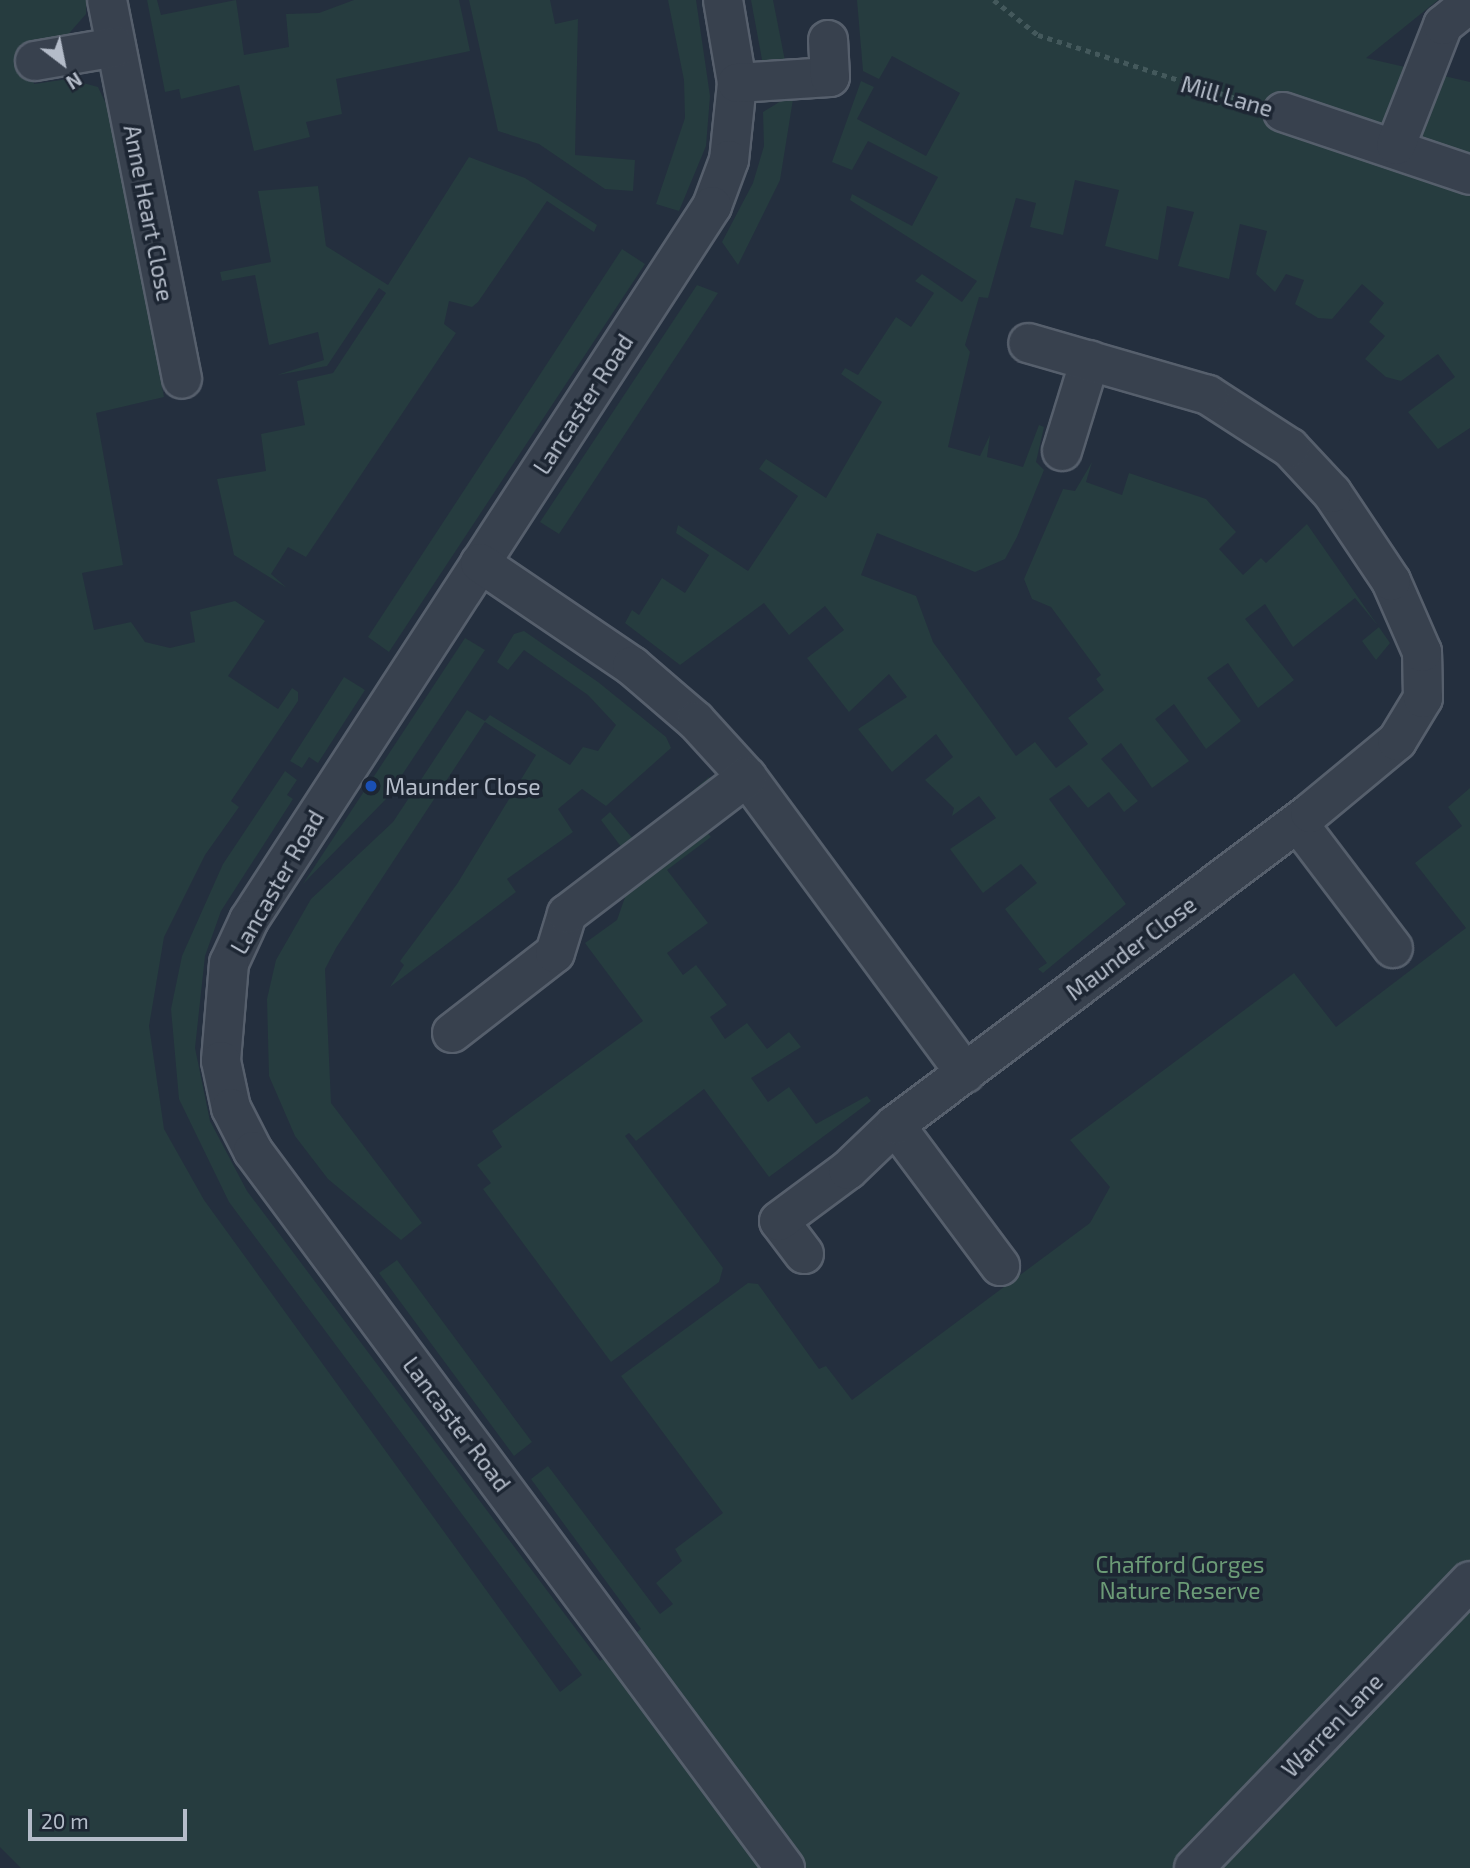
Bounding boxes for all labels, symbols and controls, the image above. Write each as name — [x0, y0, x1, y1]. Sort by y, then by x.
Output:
north arrow — [28, 28, 98, 98]
text: N — [62, 68, 86, 95]
street label: Mill Lane — [1178, 70, 1276, 122]
street label: Anne Heart Close — [118, 123, 180, 303]
street label: Lancaster Road — [527, 329, 639, 479]
place label: Maunder Close — [385, 772, 541, 800]
marker: Maunder Close — [363, 778, 379, 794]
street label: Lancaster Road — [225, 805, 329, 959]
street label: Maunder Close — [1060, 890, 1202, 1006]
street label: Lancaster Road — [397, 1351, 517, 1497]
park label: Chafford Gorges Nature Reserve — [1095, 1550, 1265, 1604]
street label: Warren Lane — [1276, 1667, 1388, 1783]
scale bar — [32, 1794, 191, 1838]
text: 20 m — [41, 1808, 89, 1833]

